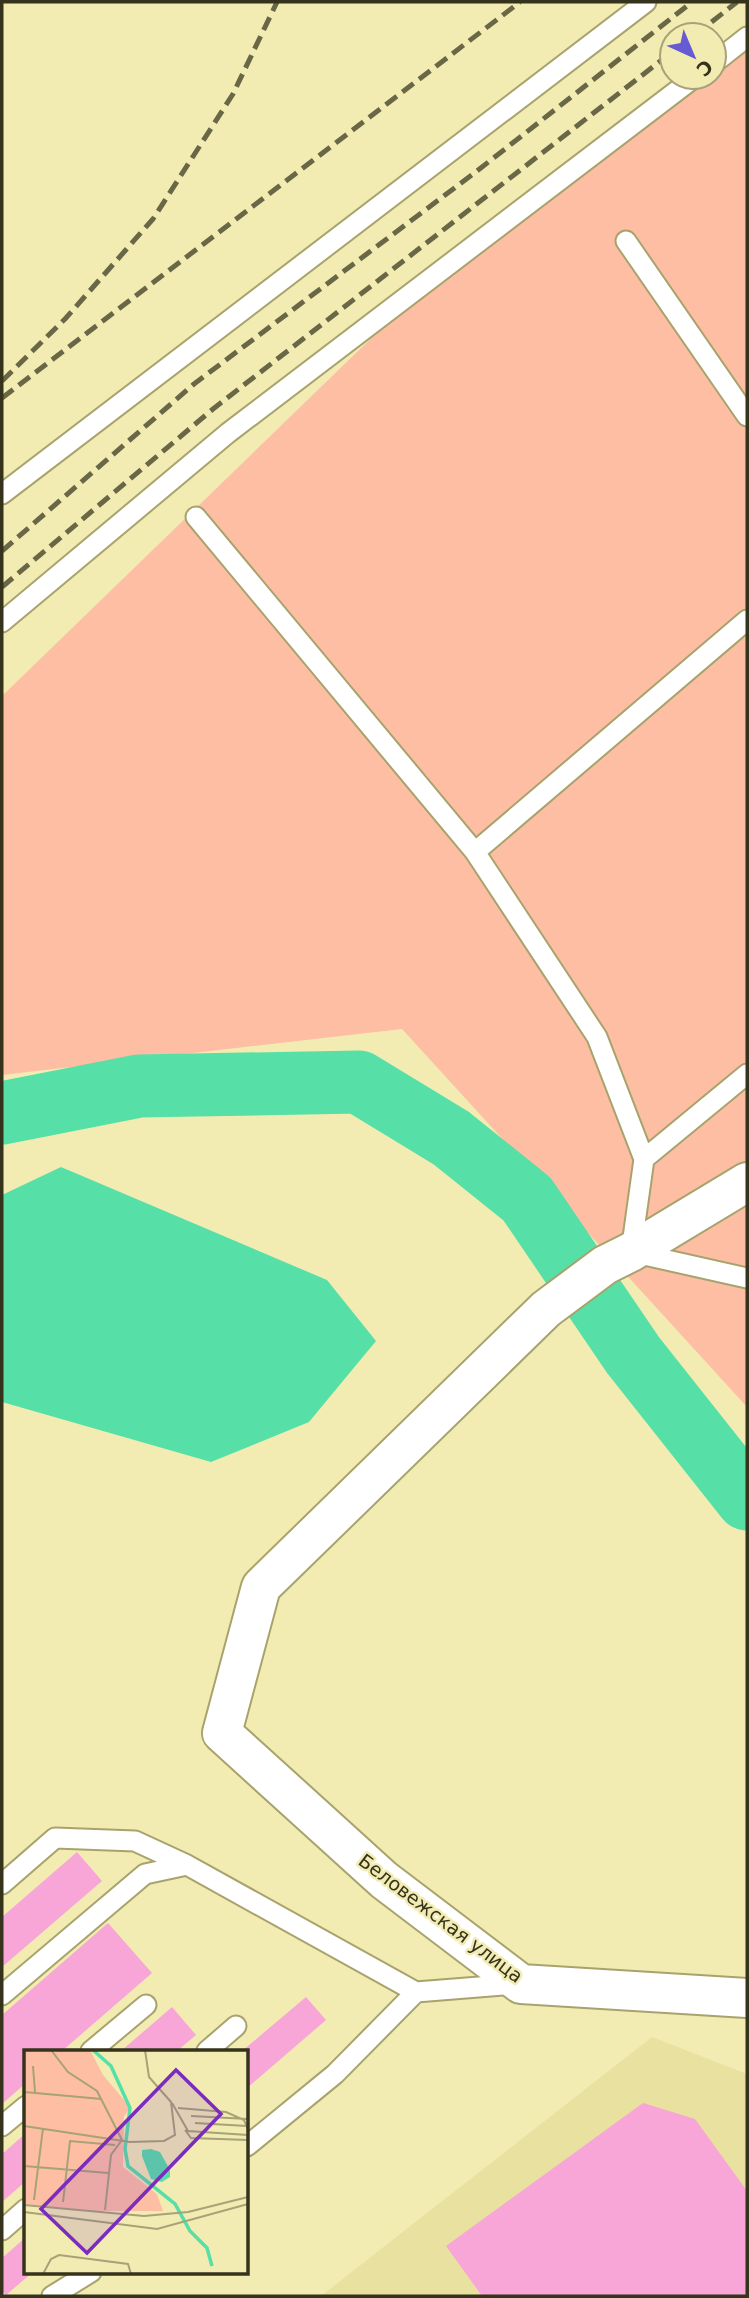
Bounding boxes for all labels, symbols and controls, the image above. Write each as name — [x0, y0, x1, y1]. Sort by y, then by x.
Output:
north arrow — [658, 21, 728, 91]
text: С — [692, 55, 717, 81]
street label: Беловежская улица — [355, 1849, 527, 1987]
inset map — [24, 2050, 248, 2274]

